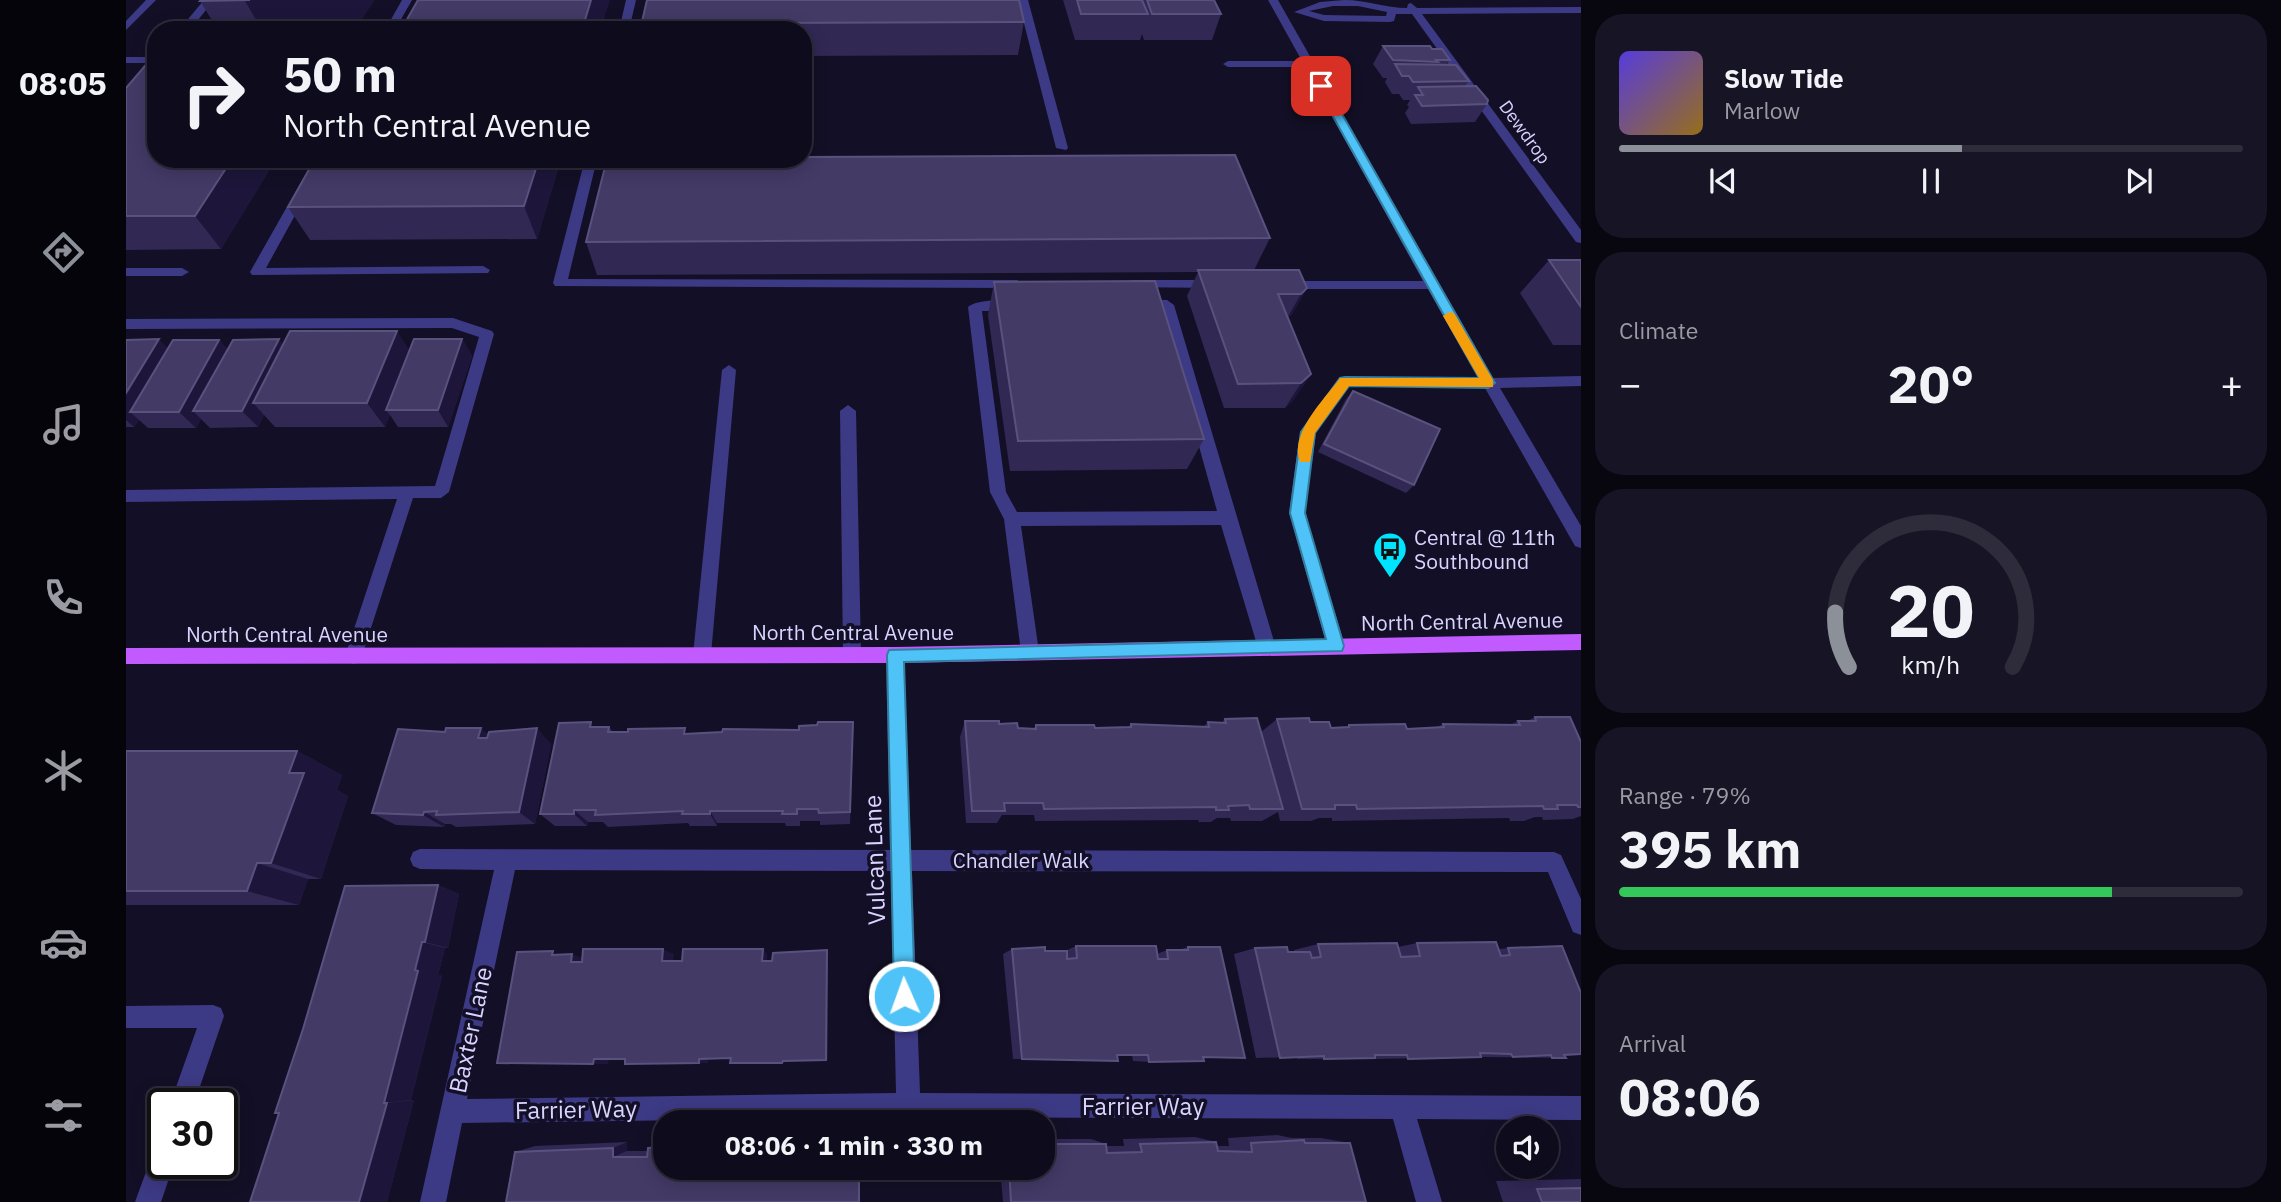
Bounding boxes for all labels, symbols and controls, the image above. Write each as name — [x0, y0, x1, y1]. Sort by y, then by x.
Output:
text: 50 m — [283, 42, 397, 105]
icon: right — [168, 49, 259, 140]
pin — [1291, 56, 1351, 116]
text: Slow Tide — [1724, 61, 1844, 95]
text: 08:05 — [19, 62, 107, 104]
icon: arrive — [1302, 67, 1340, 105]
text: Marlow — [1724, 95, 1800, 125]
street label: Dewdrop — [1494, 96, 1556, 168]
text: North Central Avenue — [283, 104, 591, 146]
icon: previous — [1704, 162, 1742, 200]
icon: pause — [1912, 162, 1950, 200]
icon: next — [2120, 162, 2158, 200]
icon: directions — [39, 228, 88, 277]
text: Climate — [1619, 315, 1698, 345]
text: 20° — [1888, 350, 1974, 417]
text: − — [1619, 359, 1642, 408]
text: + — [2220, 359, 2243, 408]
icon: music — [39, 400, 88, 449]
place label: Central @ 11th Southbound — [1414, 523, 1556, 575]
bus stop icon: Central @ 11th Southbound — [1371, 530, 1409, 579]
text: 20 — [1887, 562, 1975, 657]
icon: phone — [39, 573, 88, 622]
street label: North Central Avenue — [1361, 605, 1563, 637]
street label: North Central Avenue — [752, 618, 954, 646]
street label: North Central Avenue — [186, 620, 388, 648]
text: km/h — [1902, 648, 1960, 681]
icon: climate — [39, 746, 88, 795]
text: Range · 79% — [1619, 780, 1751, 810]
street label: Vulcan Lane — [856, 794, 892, 926]
text: 395 km — [1619, 815, 1801, 882]
street label: Chandler Walk — [953, 846, 1089, 874]
icon: car — [39, 918, 88, 967]
position arrow — [867, 959, 941, 1033]
street label: Baxter Lane — [441, 964, 499, 1096]
text: Arrival — [1619, 1028, 1686, 1058]
text: 08:06 — [1619, 1063, 1761, 1130]
speed limit sign: 30 — [147, 1088, 238, 1179]
street label: Farrier Way — [1082, 1090, 1204, 1122]
icon: filters — [39, 1091, 88, 1140]
street label: Farrier Way — [515, 1092, 637, 1126]
map controls — [1496, 1116, 1559, 1179]
button: sound — [1496, 1116, 1559, 1179]
text: 08:06 · 1 min · 330 m — [725, 1128, 983, 1162]

